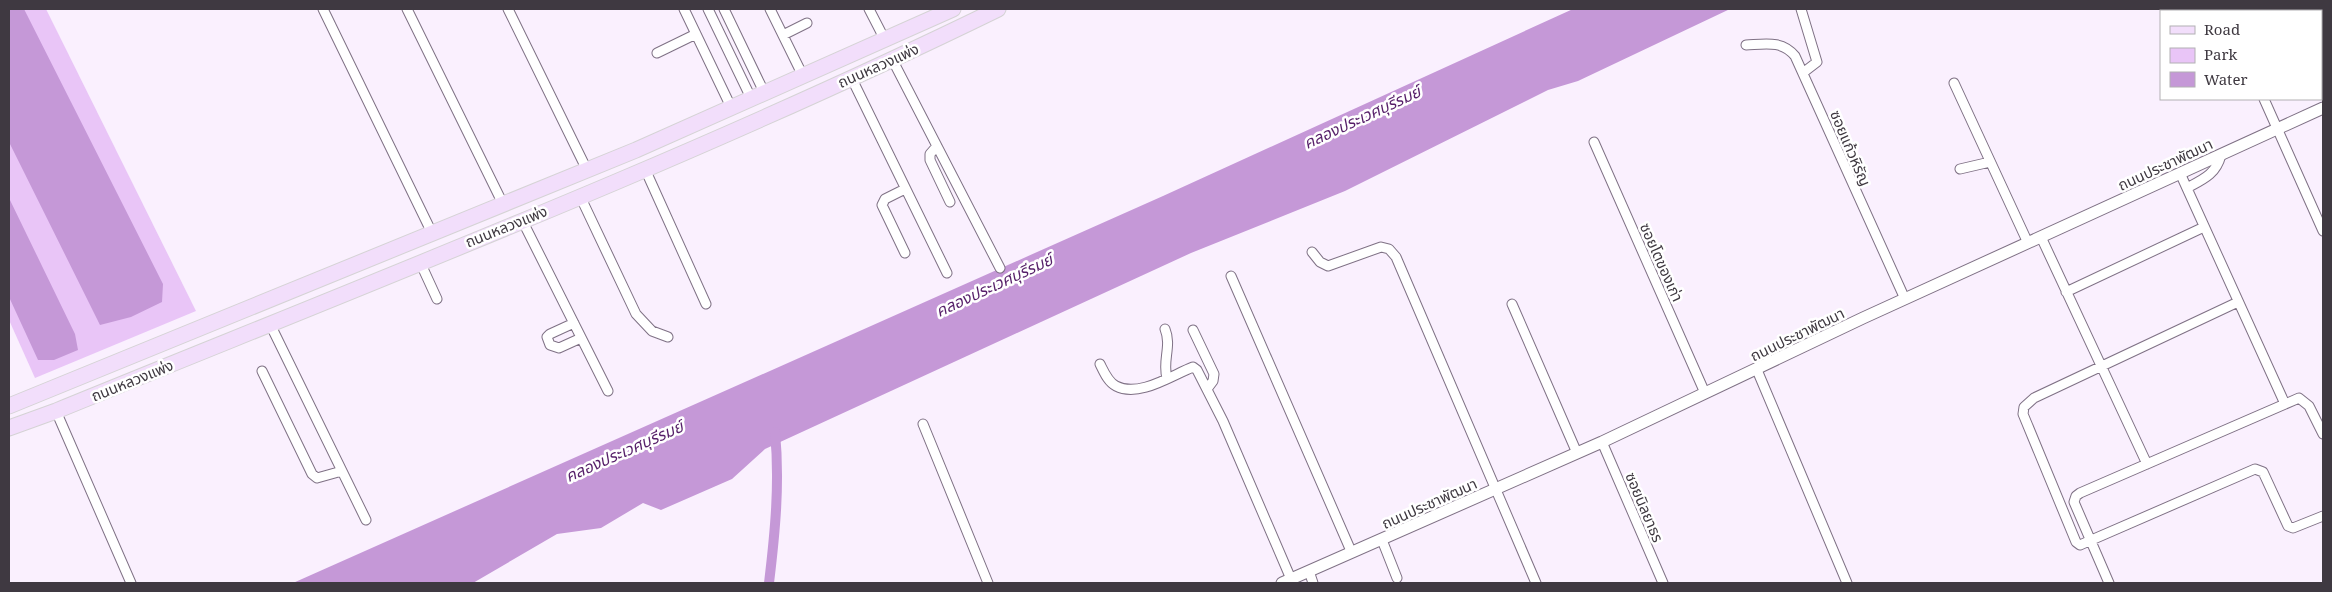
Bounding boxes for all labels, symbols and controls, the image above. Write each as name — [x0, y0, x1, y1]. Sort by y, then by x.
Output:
legend — [2160, 10, 2322, 100]
text: Road — [2204, 19, 2240, 39]
street label: ถนนหลวงแพ่ง — [834, 38, 922, 92]
text: Park — [2204, 44, 2238, 64]
text: Water — [2204, 69, 2247, 89]
water label: คลองประเวศบุรีรมย์ — [1300, 79, 1427, 154]
street label: ซอยแก้วหิรัญ — [1826, 107, 1876, 189]
street label: ถนนประชาพัฒนา — [2114, 133, 2216, 195]
street label: ถนนหลวงแพ่ง — [462, 200, 550, 252]
street label: ซอยโตของเก่า — [1636, 219, 1688, 305]
water label: คลองประเวศบุรีรมย์ — [932, 247, 1059, 322]
street label: ถนนประชาพัฒนา — [1747, 303, 1847, 365]
street label: ถนนหลวงแพ่ง — [88, 354, 176, 406]
water label: คลองประเวศบุรีรมย์ — [562, 414, 689, 487]
street label: ซอยนิลยาธร — [1621, 469, 1669, 545]
street label: ถนนประชาพัฒนา — [1378, 473, 1480, 533]

